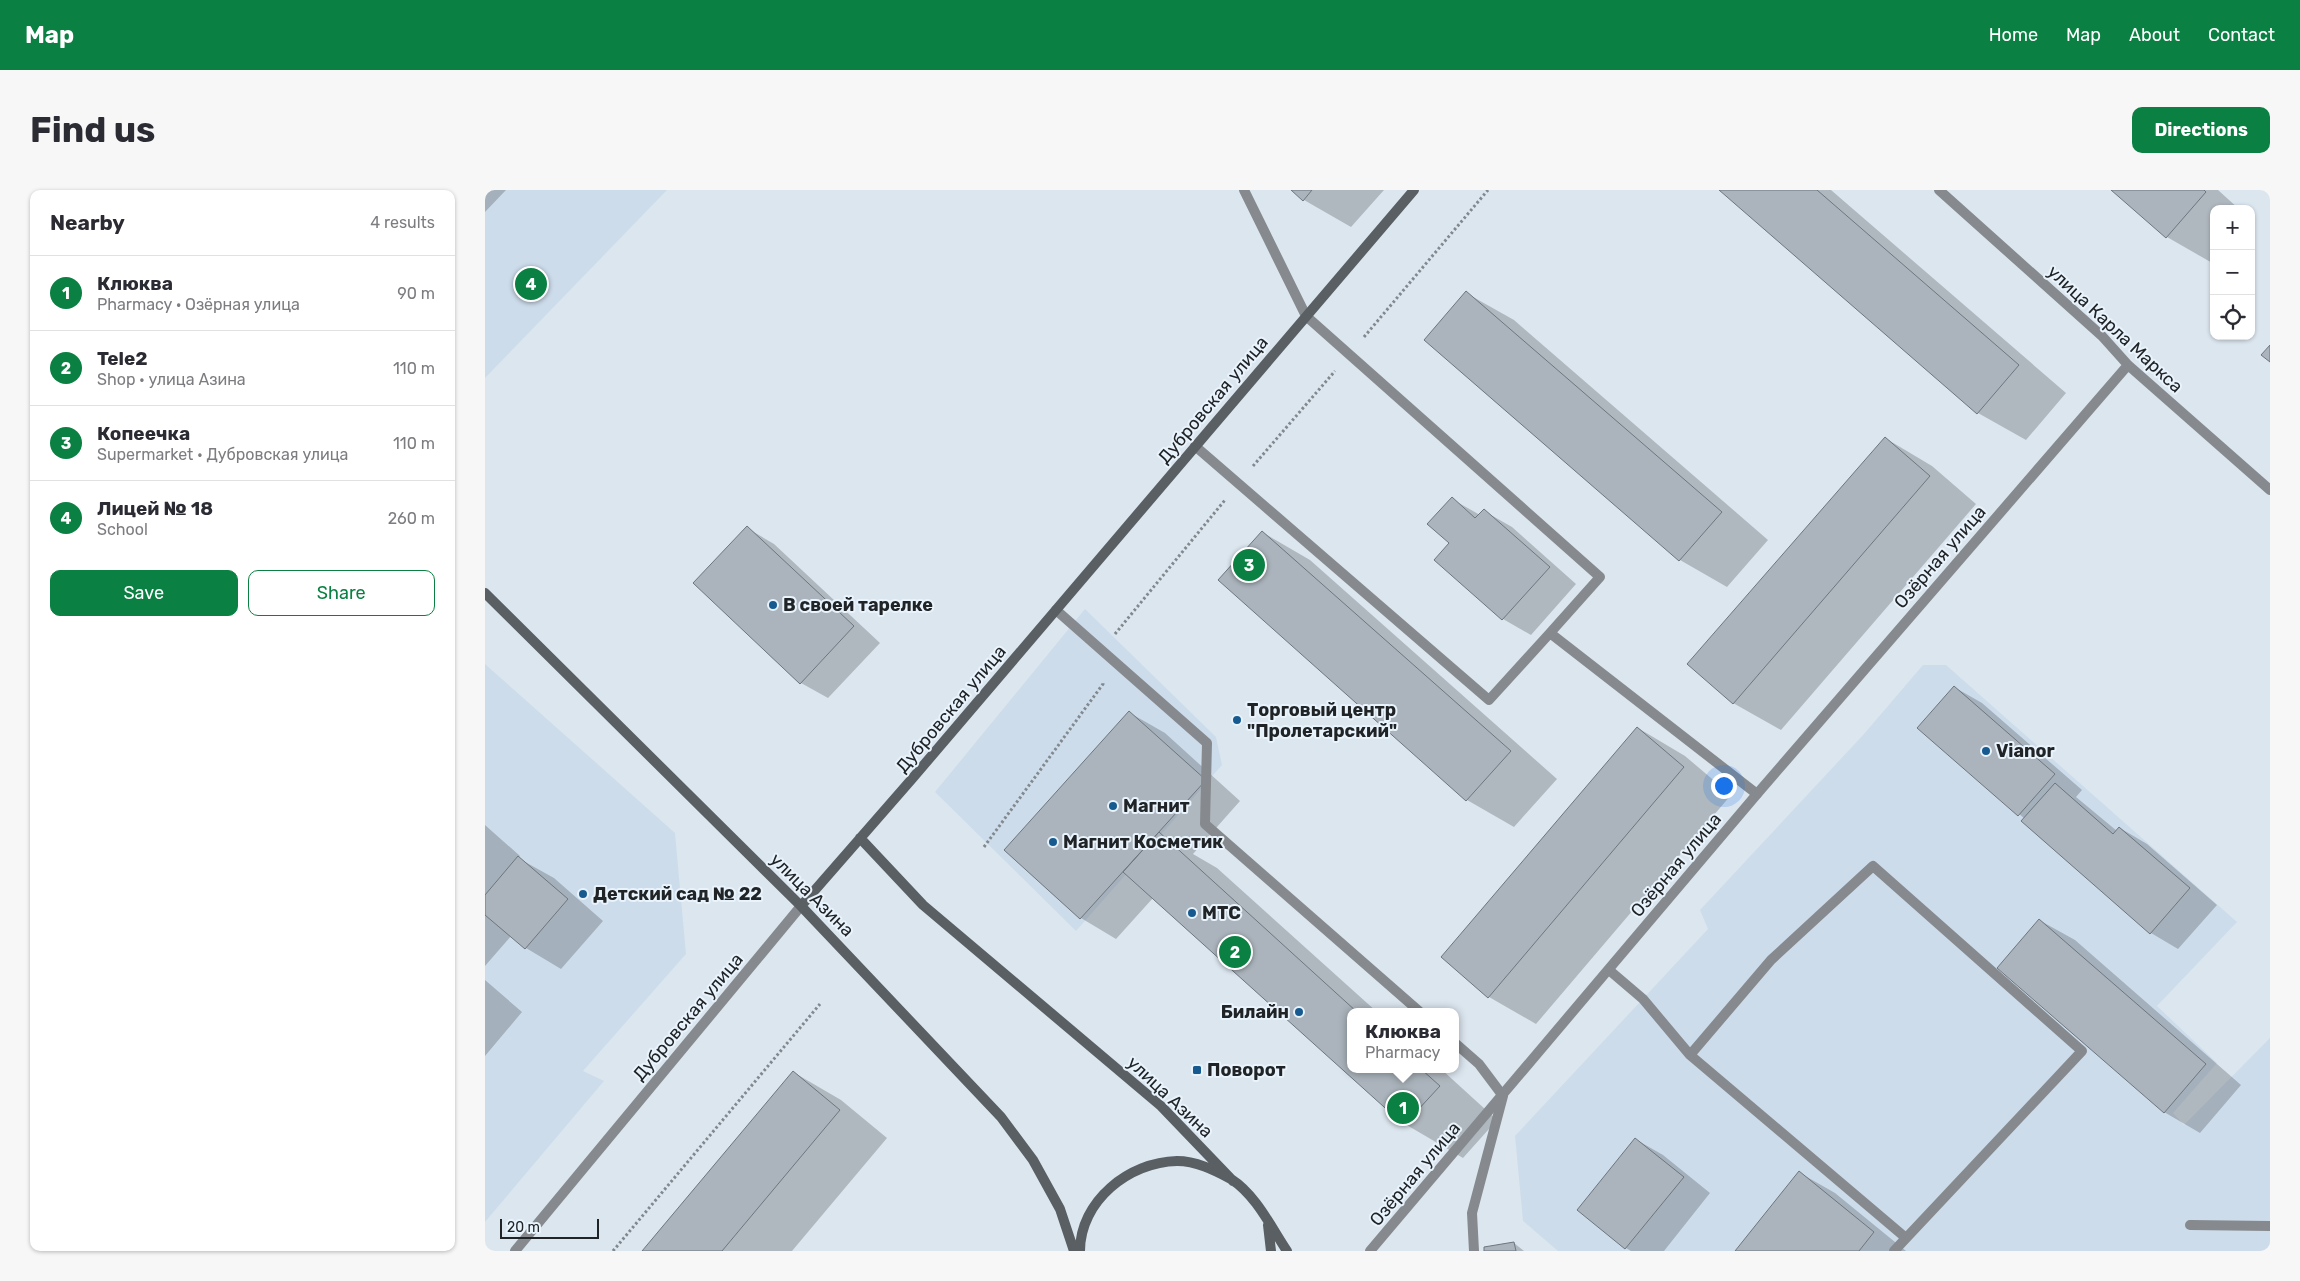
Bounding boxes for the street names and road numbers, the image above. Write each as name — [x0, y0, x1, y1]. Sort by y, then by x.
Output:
street label: улица Карла Маркса — [2043, 261, 2187, 397]
street label: Дубровская улица — [1153, 332, 1273, 468]
street label: Озёрная улица — [1889, 501, 1991, 613]
street label: Дубровская улица — [891, 641, 1011, 777]
street label: Озёрная улица — [1626, 808, 1726, 922]
street label: улица Азина — [766, 849, 858, 941]
street label: Дубровская улица — [628, 949, 748, 1085]
street label: улица Азина — [1123, 1052, 1217, 1142]
street label: Озёрная улица — [1365, 1117, 1465, 1231]

